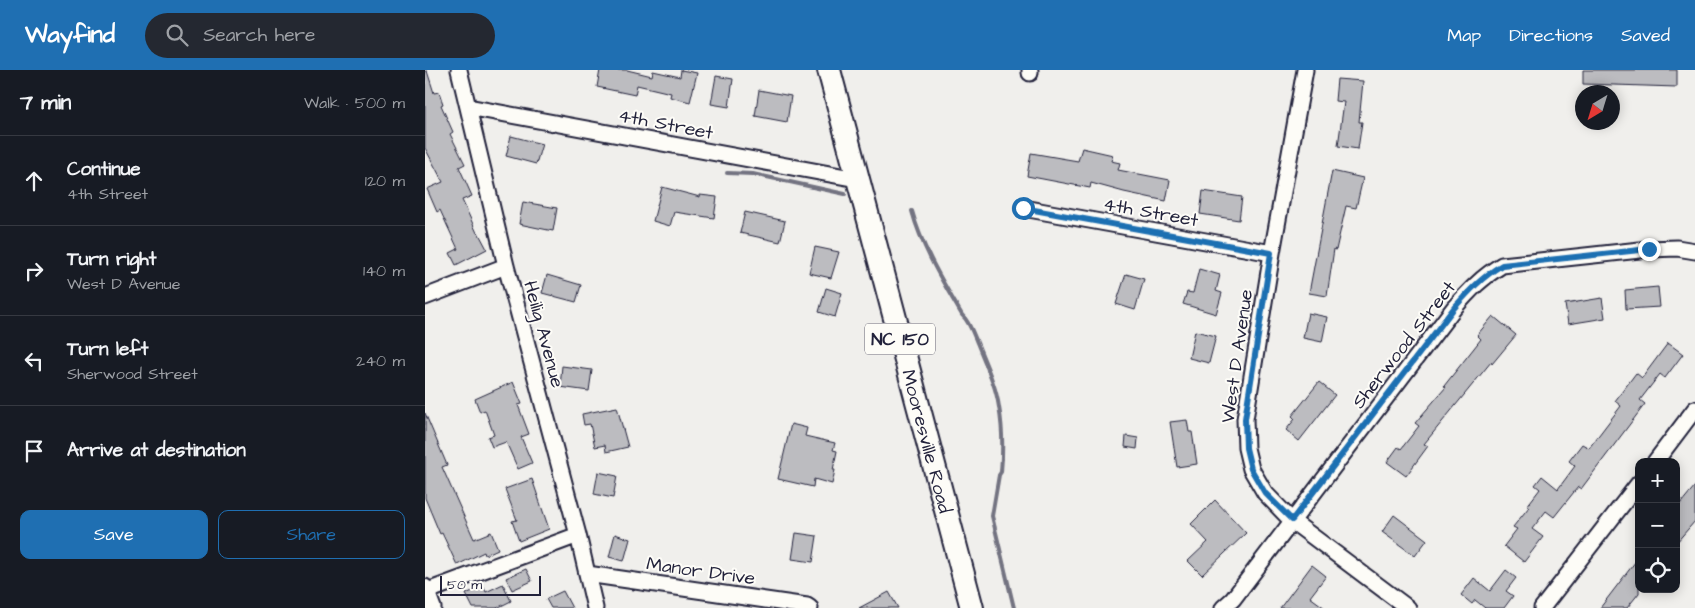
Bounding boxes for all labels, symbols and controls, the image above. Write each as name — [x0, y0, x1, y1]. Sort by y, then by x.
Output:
search box — [145, 13, 495, 58]
text: Wayfind — [25, 18, 115, 52]
icon: search — [163, 21, 191, 49]
text: Search here — [203, 22, 315, 49]
text: Map — [1447, 23, 1481, 48]
text: Directions — [1509, 23, 1593, 48]
text: Saved — [1621, 23, 1670, 48]
north arrow — [1575, 85, 1620, 130]
text: 7 min — [20, 88, 71, 117]
text: Walk · 500 m — [304, 92, 405, 114]
street label: 4th Street — [616, 102, 716, 147]
text: Continue — [67, 156, 141, 183]
icon: ahead — [20, 167, 48, 195]
text: 120 m — [365, 170, 405, 192]
text: 4th Street — [67, 183, 148, 205]
street label: 4th Street — [1101, 191, 1201, 234]
route start — [1012, 197, 1035, 220]
route end — [1638, 238, 1661, 261]
text: Turn right — [67, 246, 156, 273]
icon: right — [20, 257, 48, 285]
text: 140 m — [363, 260, 405, 282]
text: West D Avenue — [67, 273, 180, 295]
street label: Sherwood Street — [1346, 275, 1463, 414]
street label: Heilig Avenue — [515, 278, 571, 391]
street label: West D Avenue — [1215, 288, 1260, 425]
road number: NC 150 — [865, 323, 935, 354]
text: Turn left — [67, 336, 148, 363]
icon: left — [20, 347, 48, 375]
text: 240 m — [356, 350, 405, 372]
text: Sherwood Street — [67, 363, 198, 385]
street label: Mooresville Road — [894, 367, 958, 517]
icon: arrive — [20, 437, 48, 465]
text: Arrive at destination — [67, 437, 246, 464]
map controls — [1635, 458, 1680, 593]
button: + — [1635, 458, 1680, 503]
button: − — [1635, 503, 1680, 548]
button: Save — [20, 510, 208, 559]
button: Share — [218, 510, 405, 559]
button: locate — [1635, 548, 1680, 593]
street label: Manor Drive — [645, 550, 757, 592]
scale bar — [440, 573, 541, 596]
text: 50 m — [447, 575, 482, 595]

